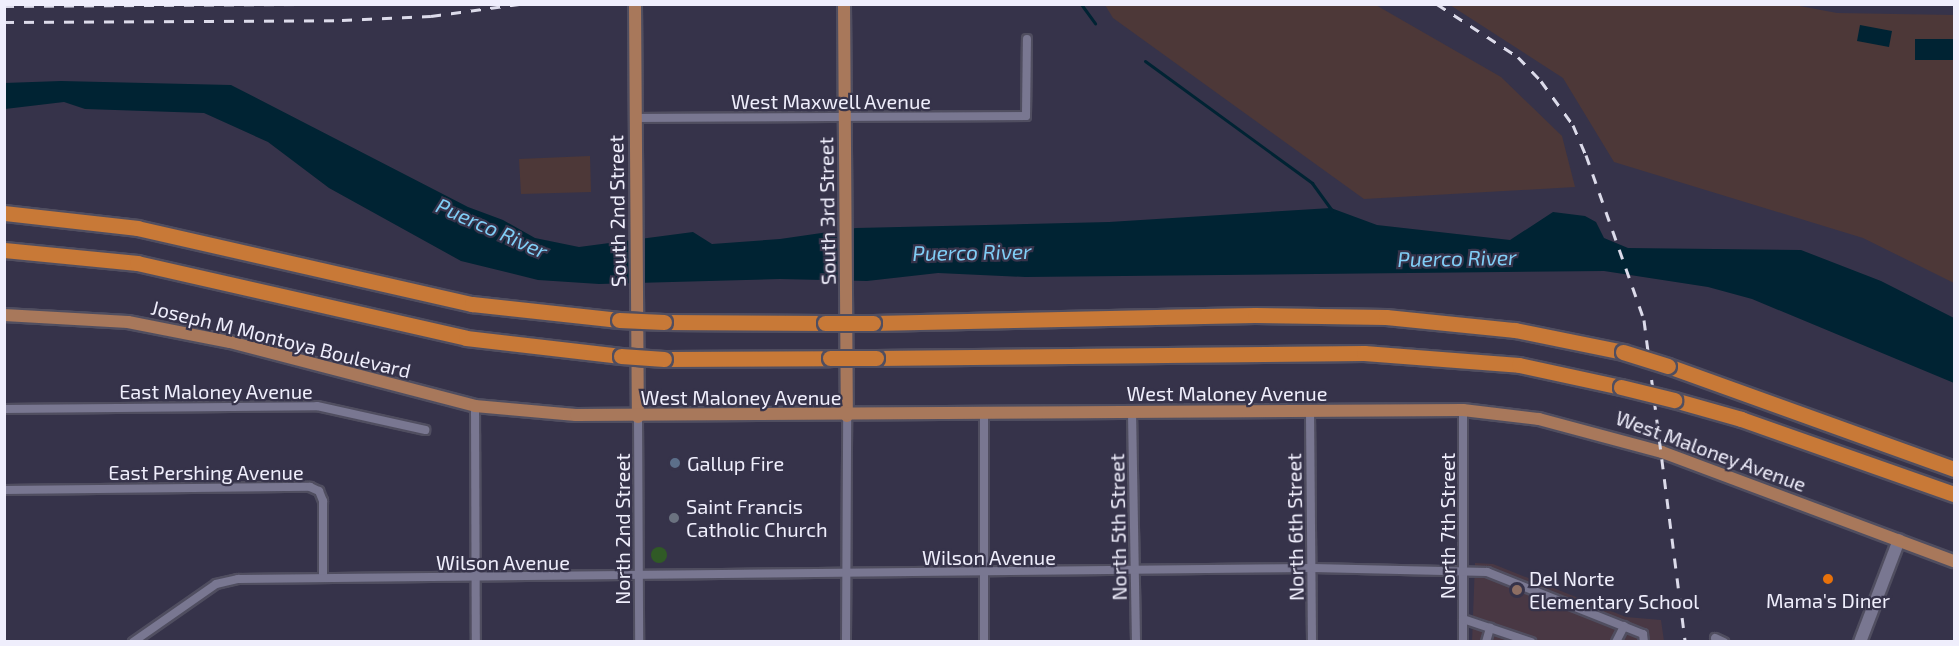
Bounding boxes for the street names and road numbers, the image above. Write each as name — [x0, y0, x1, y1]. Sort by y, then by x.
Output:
street label: West Maxwell Avenue — [730, 89, 932, 113]
street label: South 2nd Street — [604, 135, 630, 287]
street label: South 3rd Street — [814, 137, 840, 285]
street label: Joseph M Montoya Boulevard — [149, 295, 413, 383]
street label: East Maloney Avenue — [119, 379, 313, 403]
street label: West Maloney Avenue — [1126, 381, 1328, 405]
street label: West Maloney Avenue — [640, 385, 842, 409]
street label: West Maloney Avenue — [1612, 405, 1810, 497]
street label: North 2nd Street — [610, 453, 634, 605]
street label: North 5th Street — [1105, 453, 1131, 601]
street label: North 6th Street — [1282, 453, 1308, 601]
street label: North 7th Street — [1435, 453, 1459, 599]
street label: East Pershing Avenue — [108, 460, 304, 484]
street label: Wilson Avenue — [922, 545, 1056, 569]
street label: Wilson Avenue — [436, 550, 570, 574]

